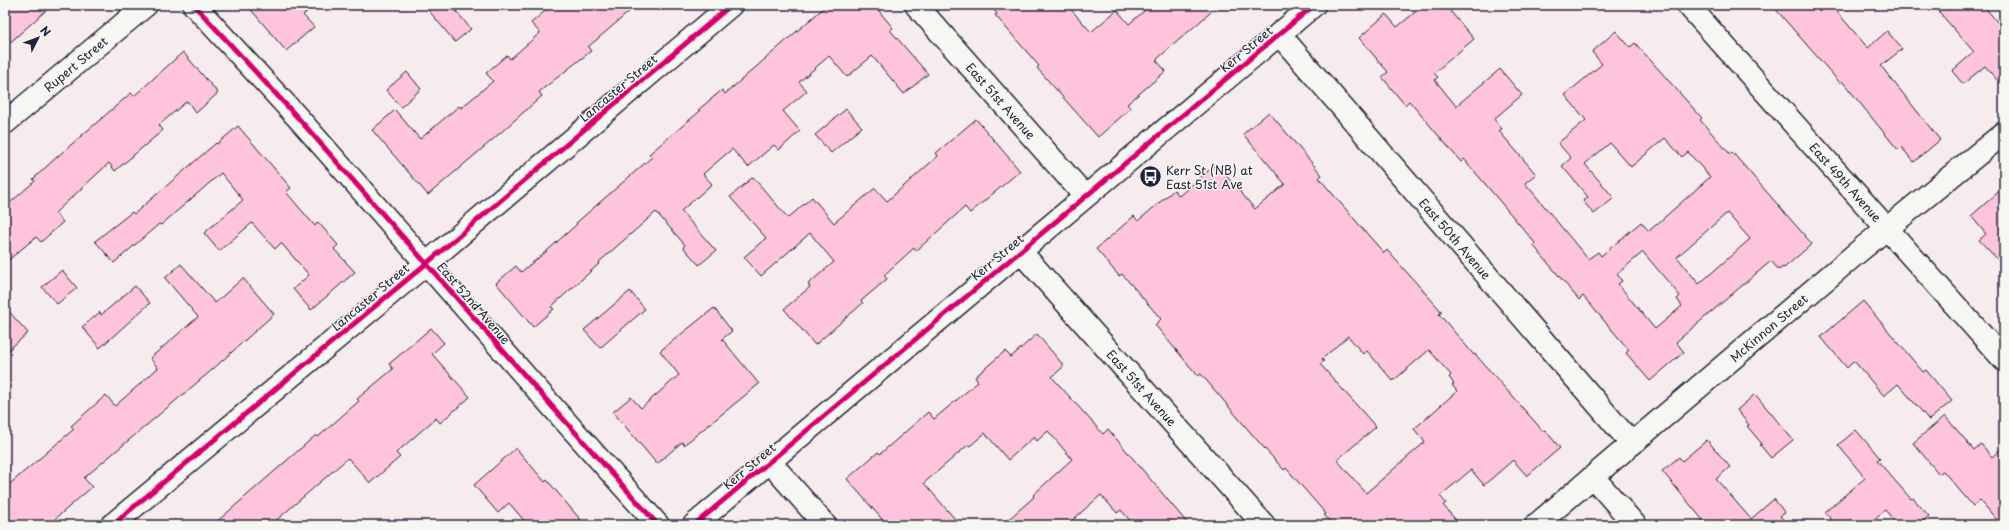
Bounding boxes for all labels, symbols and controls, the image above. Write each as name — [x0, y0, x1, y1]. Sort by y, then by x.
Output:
north arrow — [18, 18, 58, 58]
text: N — [37, 22, 55, 40]
street label: Kerr Street — [1216, 22, 1276, 76]
street label: Rupert Street — [40, 32, 111, 96]
street label: Lancaster Street — [575, 50, 661, 126]
street label: East 51st Avenue — [962, 59, 1040, 143]
street label: East 49th Avenue — [1805, 138, 1886, 226]
place label: Kerr St (NB) at East 51st Ave — [1166, 161, 1253, 193]
bus stop icon: Kerr St (NB) at East 51st Ave — [1138, 164, 1164, 190]
street label: East 50th Avenue — [1415, 194, 1496, 284]
street label: Kerr Street — [967, 230, 1027, 284]
street label: East 52nd Avenue — [433, 258, 515, 348]
street label: Lancaster Street — [327, 259, 413, 335]
street label: McKinnon Street — [1726, 290, 1811, 366]
street label: East 51st Avenue — [1103, 345, 1181, 430]
street label: Kerr Street — [719, 439, 779, 493]

